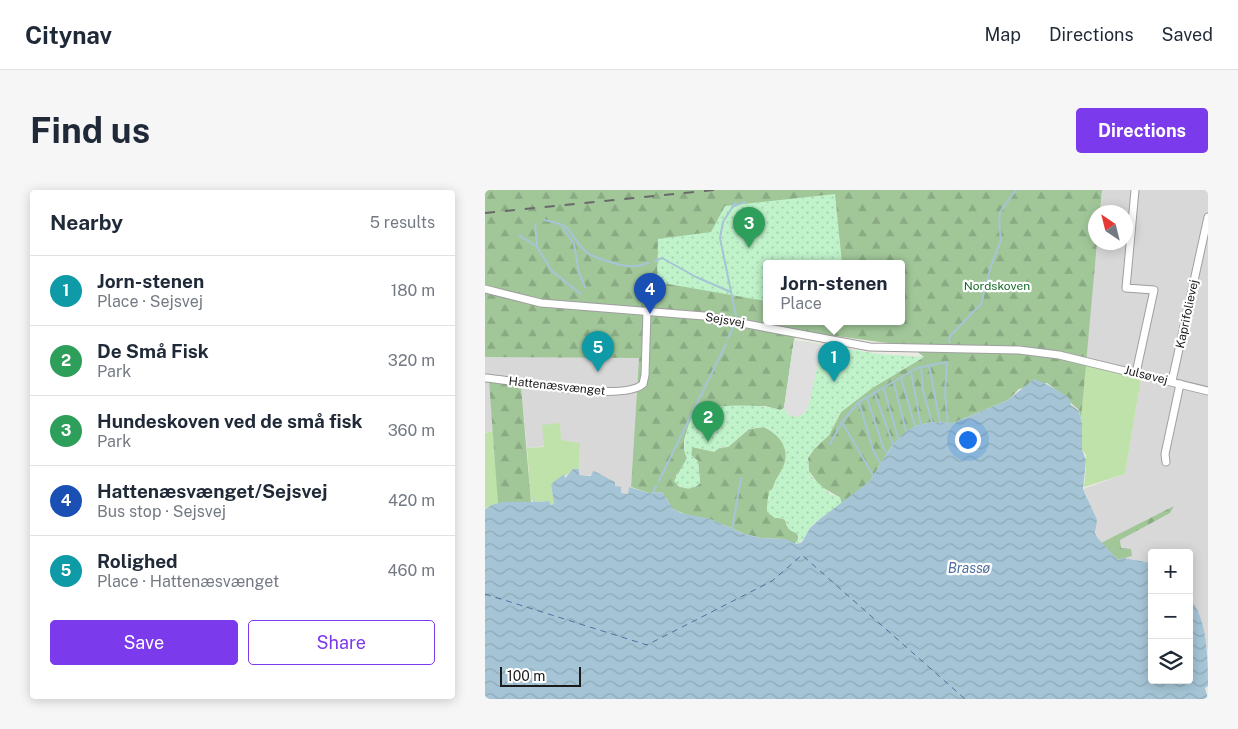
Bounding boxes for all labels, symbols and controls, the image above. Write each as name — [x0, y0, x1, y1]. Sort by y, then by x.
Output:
text: Citynav — [25, 21, 112, 49]
text: Map — [984, 24, 1021, 45]
text: Directions — [1049, 24, 1134, 45]
text: Saved — [1162, 24, 1213, 45]
button: Directions — [1076, 108, 1208, 153]
text: Find us — [30, 110, 150, 151]
north arrow — [1088, 205, 1133, 250]
pin: 3 — [733, 207, 765, 248]
text: Nearby — [50, 210, 123, 235]
text: 5 results — [370, 213, 435, 232]
popup — [763, 260, 905, 325]
text: Jorn-stenen — [97, 270, 204, 292]
text: Jorn-stenen — [780, 272, 888, 294]
pin: 4 — [634, 273, 666, 314]
street label: Kaprifolievej — [1173, 278, 1201, 350]
park label: Nordskoven — [964, 279, 1030, 293]
text: 1 — [63, 281, 69, 300]
text: 180 m — [391, 281, 435, 300]
text: Place · Sejsvej — [97, 292, 203, 311]
text: Place — [780, 294, 822, 313]
street label: Sejsvej — [704, 310, 746, 330]
pin: 5 — [582, 331, 614, 372]
text: De Små Fisk — [97, 340, 209, 362]
pin: 1 — [818, 341, 850, 382]
text: 2 — [61, 351, 71, 370]
text: 320 m — [388, 351, 435, 370]
text: Park — [97, 362, 131, 381]
street label: Julsøvej — [1123, 363, 1169, 387]
street label: Hattenæsvænget — [508, 374, 606, 398]
pin: 2 — [692, 401, 724, 442]
text: Hundeskoven ved de små fisk — [97, 410, 363, 432]
text: 3 — [61, 421, 71, 440]
text: 360 m — [388, 421, 435, 440]
your location — [955, 427, 981, 453]
text: Park — [97, 432, 131, 451]
text: Hattenæsvænget/Sejsvej — [97, 480, 327, 502]
text: 4 — [61, 491, 71, 510]
text: 420 m — [388, 491, 435, 510]
text: Bus stop · Sejsvej — [97, 502, 226, 521]
map controls — [1148, 549, 1193, 684]
button: + — [1148, 549, 1193, 594]
text: Rolighed — [97, 550, 178, 572]
water label: Brassø — [948, 560, 991, 576]
text: 5 — [61, 561, 71, 580]
text: 460 m — [388, 561, 435, 580]
text: Place · Hattenæsvænget — [97, 572, 279, 591]
button: − — [1148, 594, 1193, 639]
button: Save — [50, 620, 238, 665]
button: Share — [248, 620, 435, 665]
button: layers — [1148, 639, 1193, 684]
scale bar — [500, 664, 581, 687]
text: 100 m — [507, 668, 545, 684]

